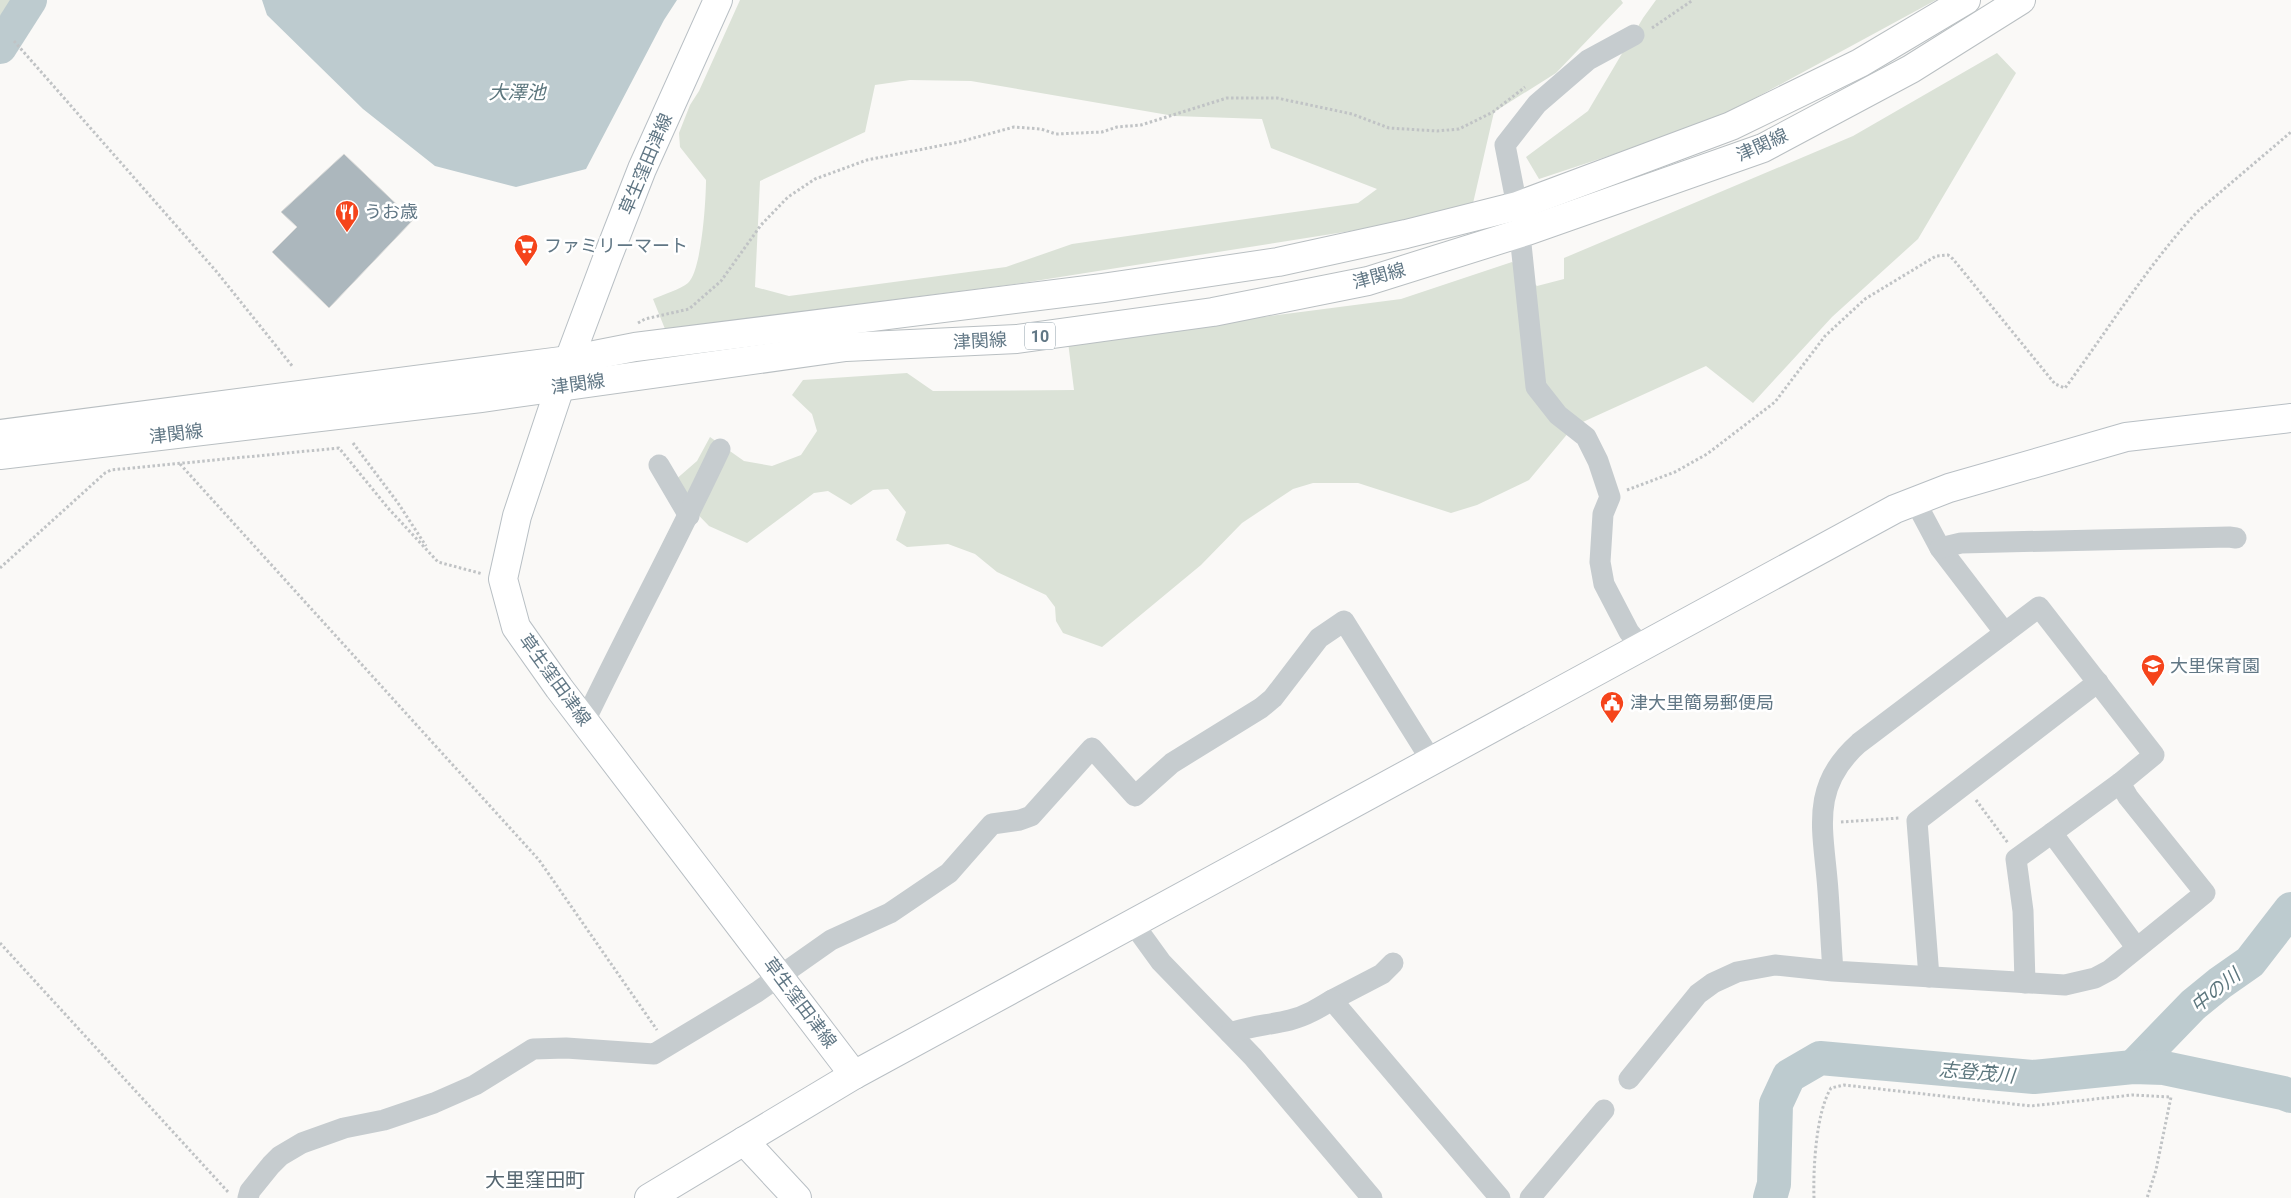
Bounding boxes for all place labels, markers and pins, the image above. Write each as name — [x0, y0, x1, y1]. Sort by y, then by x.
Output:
restaurant icon: うお歳 — [334, 199, 360, 233]
place label: うお歳 — [364, 201, 418, 222]
supermarket icon: ファミリーマート — [513, 233, 539, 267]
place label: ファミリーマート — [544, 235, 688, 256]
school or university icon: 大里保育園 — [2140, 653, 2166, 687]
place label: 大里保育園 — [2170, 655, 2260, 676]
public building icon: 津大里簡易郵便局 — [1599, 690, 1625, 724]
place label: 津大里簡易郵便局 — [1630, 692, 1774, 713]

